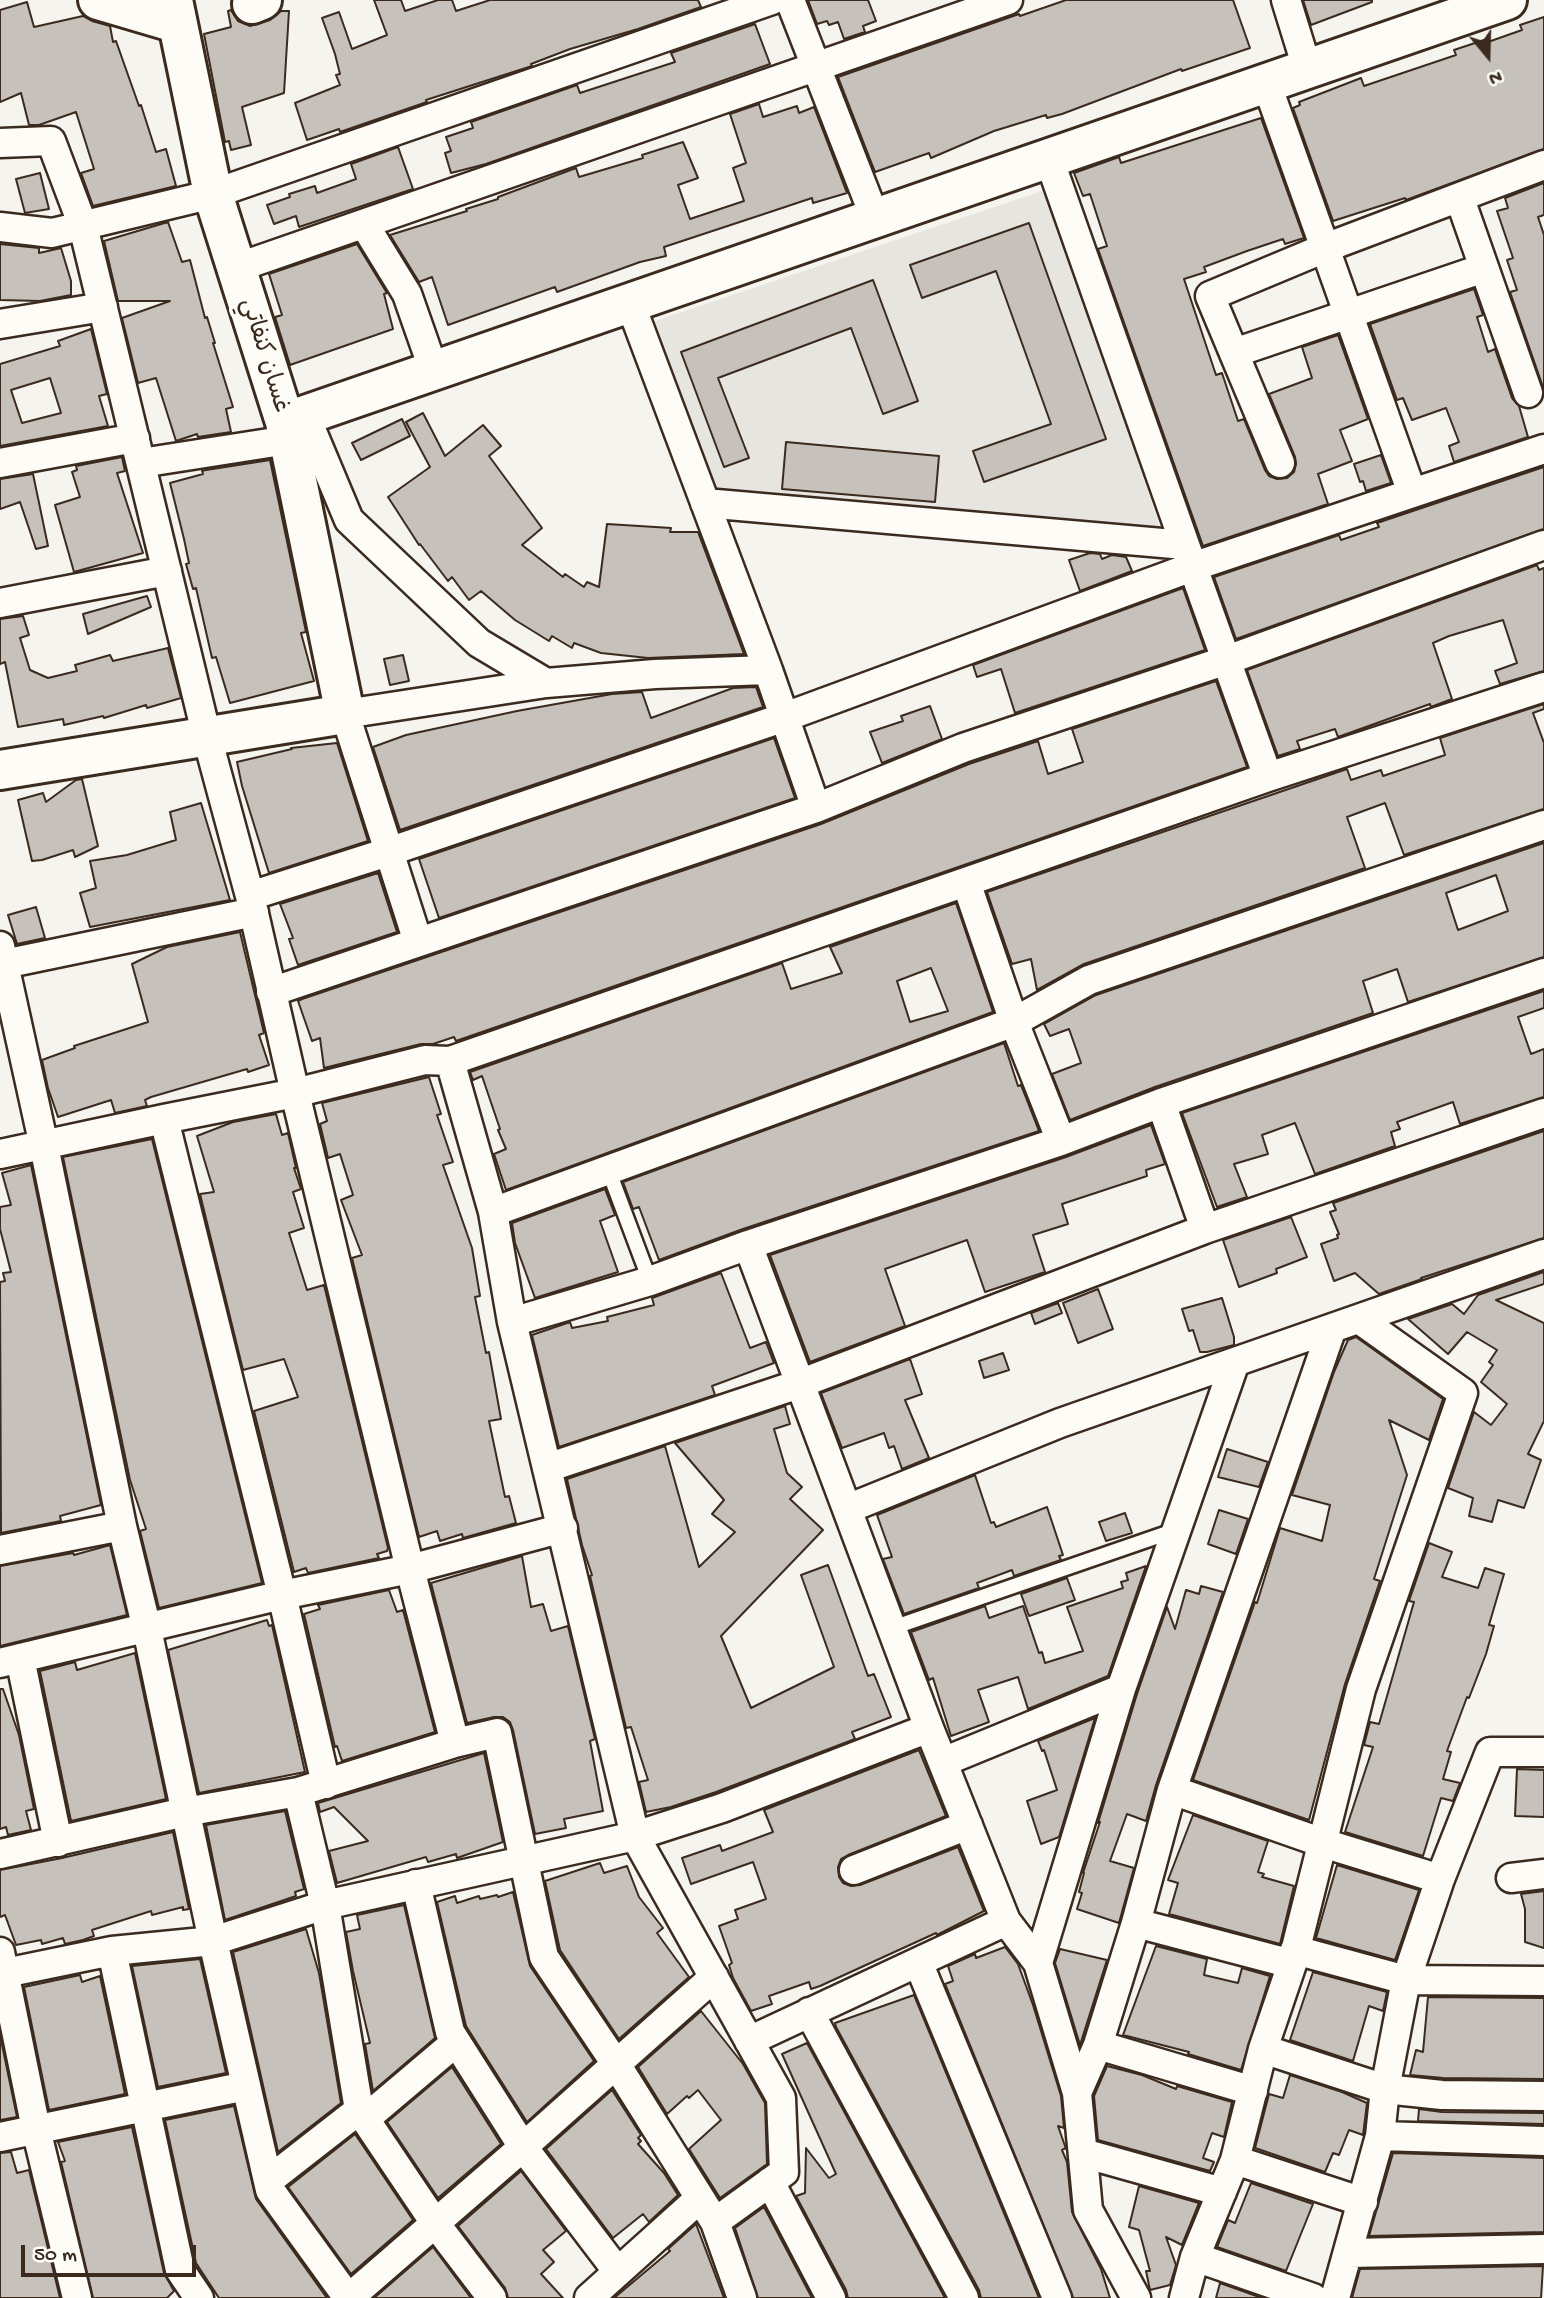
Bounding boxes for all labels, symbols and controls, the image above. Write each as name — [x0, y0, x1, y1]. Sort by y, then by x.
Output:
north arrow — [1453, 21, 1523, 91]
text: N — [1485, 63, 1505, 89]
street label: غسان كنفاتي — [232, 295, 294, 417]
scale bar — [24, 2232, 200, 2276]
text: 50 m — [34, 2244, 77, 2269]

